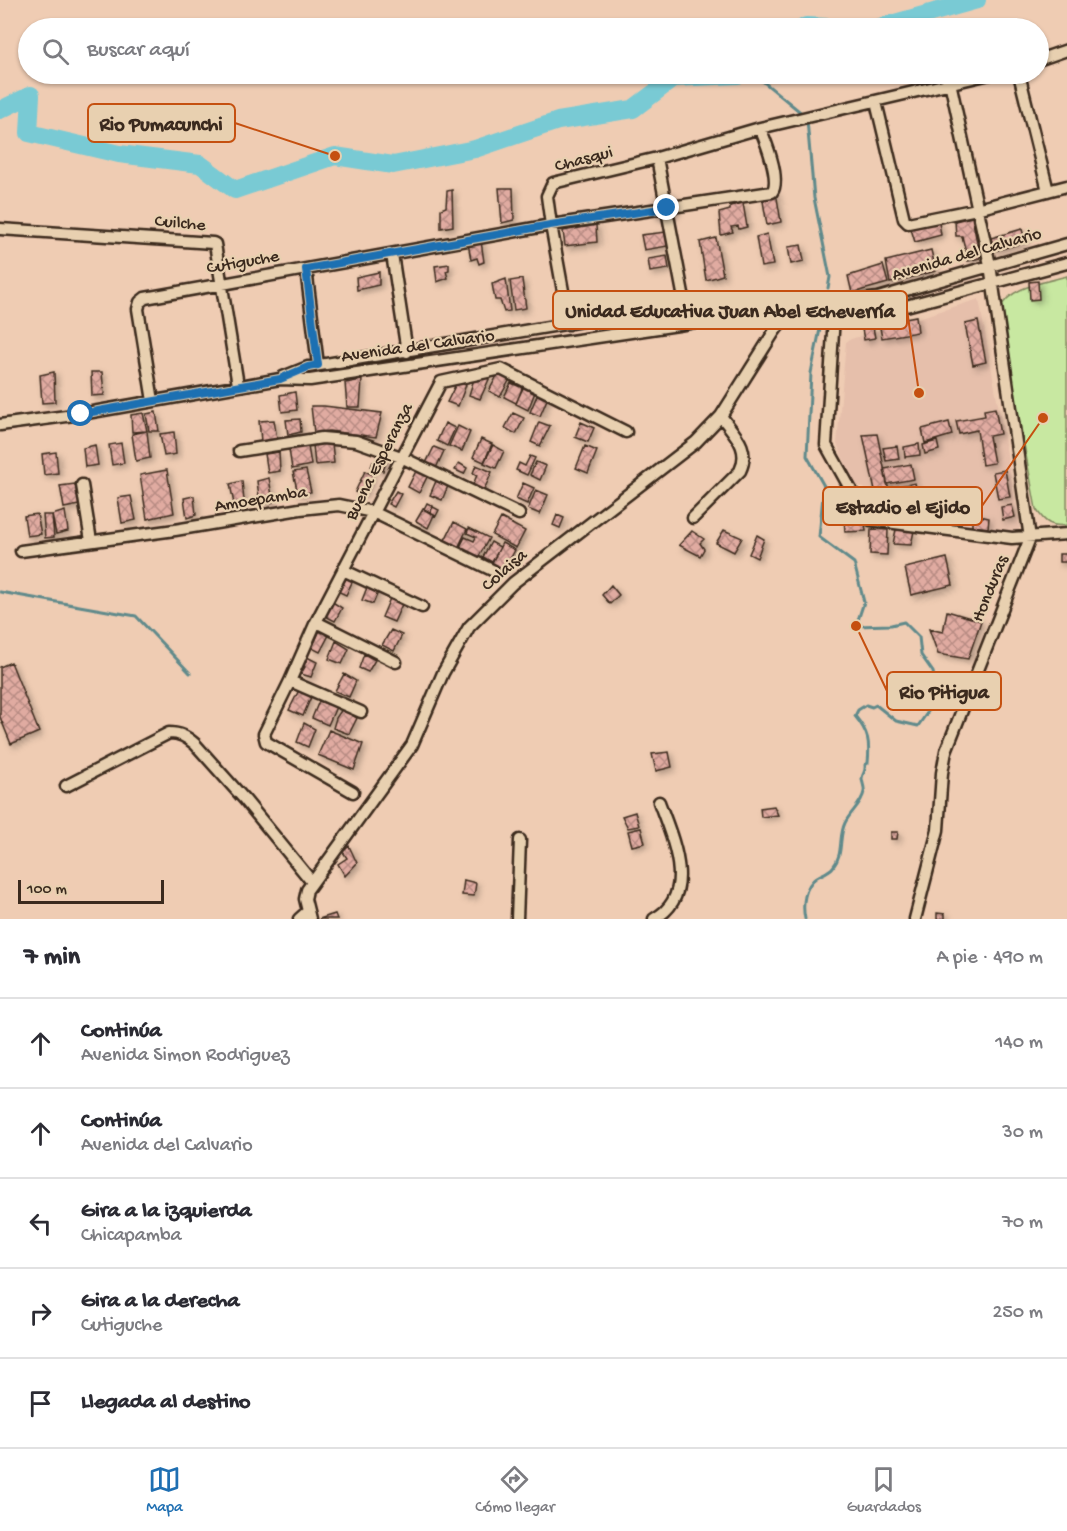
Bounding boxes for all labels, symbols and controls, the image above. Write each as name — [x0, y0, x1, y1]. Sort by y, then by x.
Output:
search box — [18, 18, 1049, 84]
icon: search — [39, 35, 72, 68]
text: Buscar aquí — [87, 38, 190, 64]
callout: Rio Pumacunchi — [88, 104, 235, 142]
text: Rio Pumacunchi — [98, 115, 223, 138]
street label: Chasqui — [553, 142, 615, 178]
route end — [653, 194, 679, 220]
street label: Cuilche — [154, 211, 207, 237]
street label: Avenida del Calvario — [890, 224, 1044, 286]
street label: Cutiguche — [205, 246, 282, 280]
callout: Unidad Educativa Juan Abel Echeverría — [553, 291, 907, 329]
text: Unidad Educativa Juan Abel Echeverría — [565, 302, 896, 325]
street label: Avenida del Calvario — [340, 326, 496, 368]
street label: Buena Esperanza — [341, 399, 419, 525]
route start — [67, 400, 93, 426]
street label: Amoepamba — [213, 482, 310, 518]
callout: Estadio el Ejido — [823, 487, 982, 525]
text: Estadio el Ejido — [836, 498, 971, 521]
street label: Colaisa — [478, 545, 533, 596]
street label: Honduras — [968, 551, 1014, 625]
callout: Rio Pitigua — [887, 672, 1001, 710]
text: Rio Pitigua — [898, 683, 990, 706]
scale bar — [18, 877, 164, 904]
text: 100 m — [27, 881, 67, 900]
text: 7 min — [24, 943, 80, 974]
text: A pie · 490 m — [936, 947, 1043, 970]
text: Continúa — [81, 1019, 162, 1045]
icon: ahead — [24, 1027, 57, 1060]
text: 140 m — [995, 1032, 1043, 1055]
text: Avenida Simon Rodriguez — [81, 1045, 290, 1068]
text: Continúa — [81, 1109, 162, 1135]
icon: ahead — [24, 1117, 57, 1150]
text: 30 m — [1002, 1122, 1043, 1145]
text: Avenida del Calvario — [81, 1135, 253, 1158]
text: Gira a la izquierda — [81, 1199, 252, 1225]
icon: left — [24, 1207, 57, 1240]
text: 70 m — [1002, 1212, 1043, 1235]
text: Chicapamba — [81, 1225, 182, 1248]
text: Gira a la derecha — [81, 1289, 239, 1315]
icon: right — [24, 1297, 57, 1330]
text: 250 m — [992, 1302, 1043, 1325]
text: Cutiguche — [81, 1315, 162, 1338]
icon: arrive — [24, 1387, 57, 1420]
text: Llegada al destino — [81, 1390, 251, 1416]
tab: Mapa — [146, 1463, 183, 1518]
tab: Cómo llegar — [475, 1463, 555, 1518]
tab: Guardados — [847, 1463, 921, 1518]

